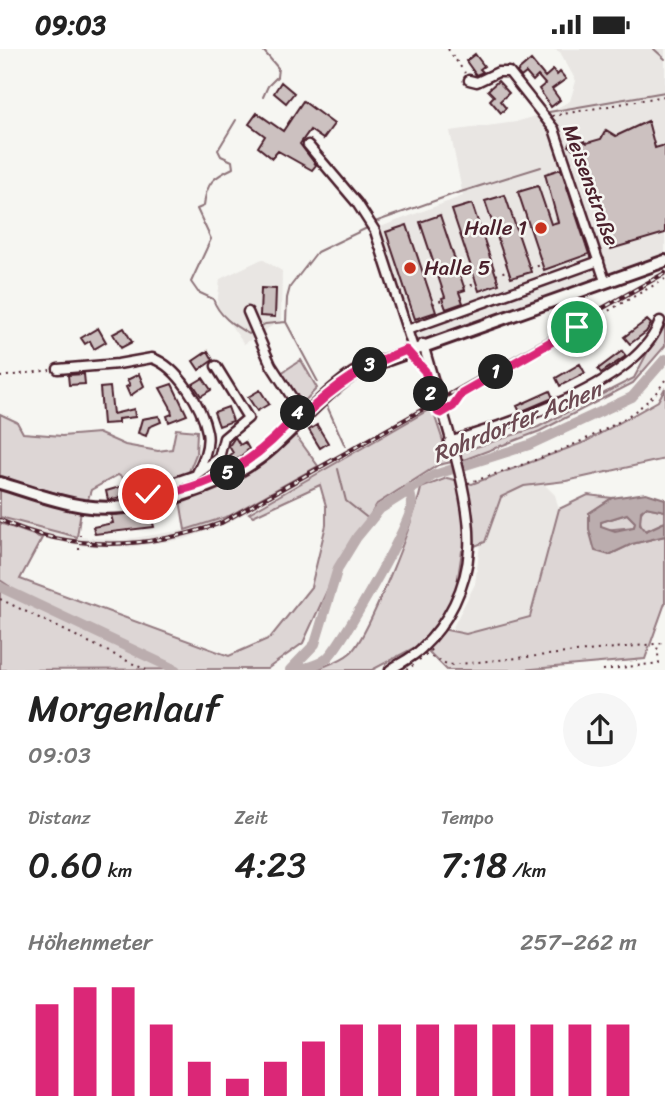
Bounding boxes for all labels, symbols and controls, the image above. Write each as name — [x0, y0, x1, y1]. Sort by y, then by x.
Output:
text: 09:03 — [35, 2, 106, 48]
street label: Meisenstraße — [551, 119, 631, 251]
place label: Halle 1 — [464, 209, 527, 247]
marker: Halle 1 — [533, 220, 549, 236]
place label: Halle 5 — [424, 249, 491, 287]
marker: Halle 5 — [402, 260, 418, 276]
pin — [547, 297, 607, 357]
icon: arrive — [558, 308, 596, 346]
pin: 3 — [352, 347, 388, 383]
text: 3 — [364, 348, 375, 381]
pin: 1 — [478, 355, 514, 389]
text: 1 — [491, 355, 500, 388]
water label: Rohrdorfer Achen — [426, 368, 610, 475]
pin: 2 — [414, 377, 448, 411]
text: 2 — [425, 377, 436, 410]
pin: 4 — [280, 395, 316, 431]
text: 4 — [292, 396, 303, 429]
pin: 5 — [210, 455, 246, 491]
text: 5 — [222, 456, 233, 489]
pin — [118, 464, 178, 524]
icon: check — [129, 475, 167, 513]
text: Morgenlauf — [28, 675, 220, 742]
button: share — [563, 693, 637, 767]
text: 09:03 — [28, 735, 91, 776]
text: Distanz — [28, 801, 91, 834]
text: Zeit — [234, 801, 268, 834]
text: Tempo — [441, 801, 494, 834]
text: 0.60 — [28, 834, 103, 896]
text: 4:23 — [234, 834, 306, 896]
text: 7:18 — [441, 834, 507, 896]
text: km — [103, 854, 132, 887]
text: /km — [507, 854, 546, 887]
text: Höhenmeter — [28, 922, 152, 963]
text: 257–262 m — [520, 922, 637, 963]

